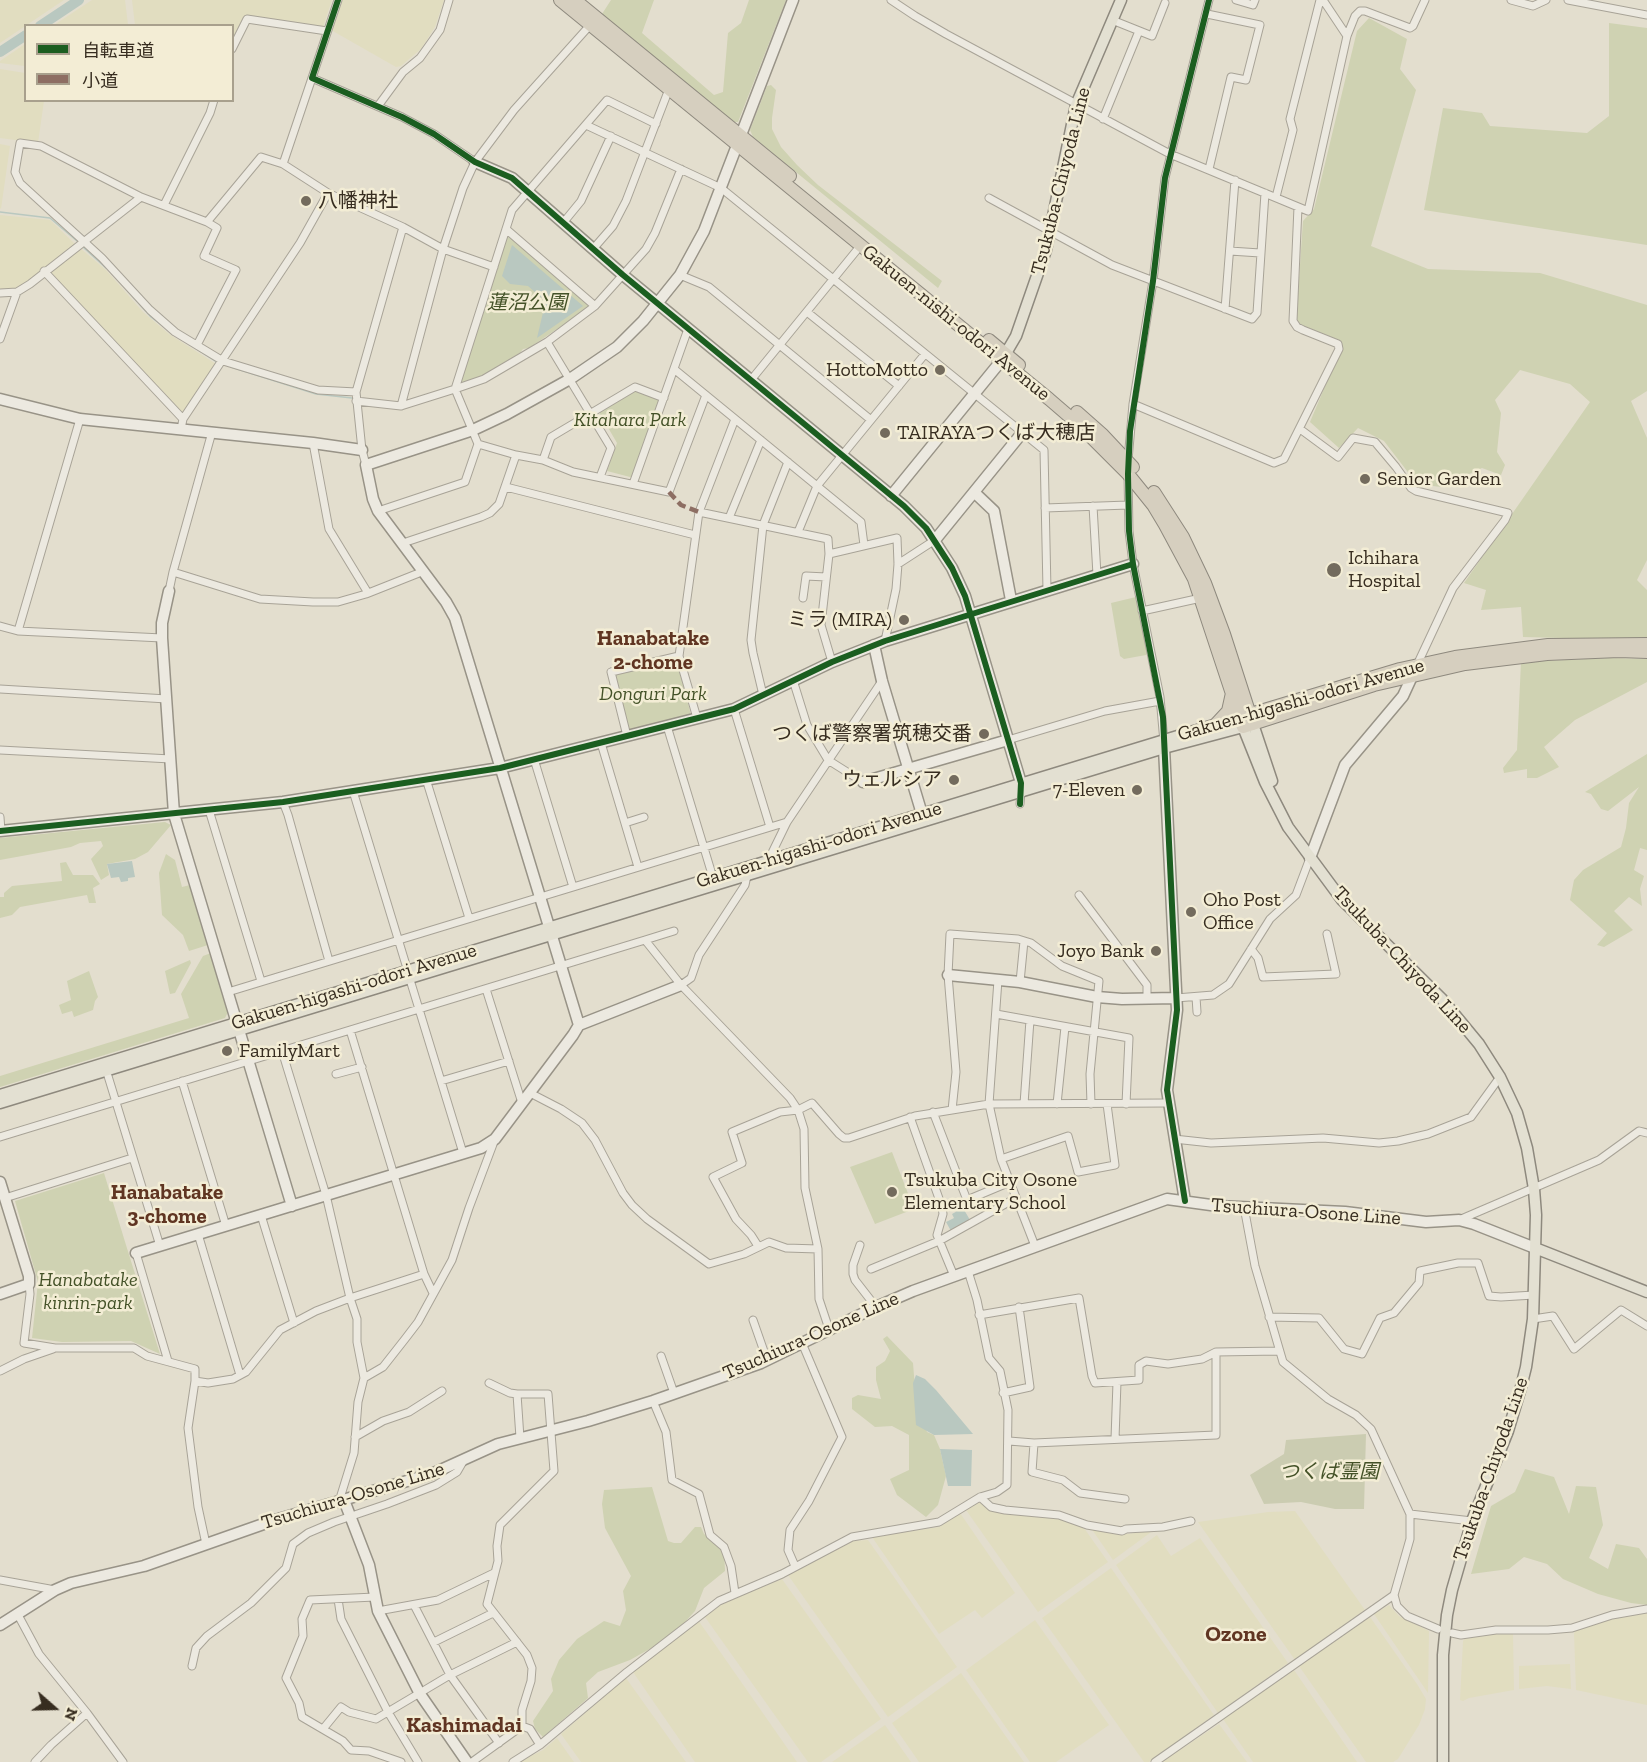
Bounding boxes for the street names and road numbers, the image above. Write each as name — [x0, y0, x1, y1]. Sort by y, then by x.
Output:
street label: Tsukuba-Chiyoda Line — [1026, 85, 1096, 277]
street label: Gakuen-nishi-odori Avenue — [857, 240, 1055, 406]
street label: Gakuen-higashi-odori Avenue — [1175, 653, 1427, 747]
street label: Gakuen-higashi-odori Avenue — [693, 796, 945, 894]
street label: Tsukuba-Chiyoda Line — [1328, 881, 1476, 1039]
street label: Gakuen-higashi-odori Avenue — [228, 938, 480, 1036]
street label: Tsuchiura-Osone Line — [1210, 1193, 1402, 1231]
street label: Tsuchiura-Osone Line — [719, 1286, 903, 1386]
street label: Tsukuba-Chiyoda Line — [1448, 1374, 1534, 1564]
street label: Tsuchiura-Osone Line — [259, 1457, 447, 1535]

